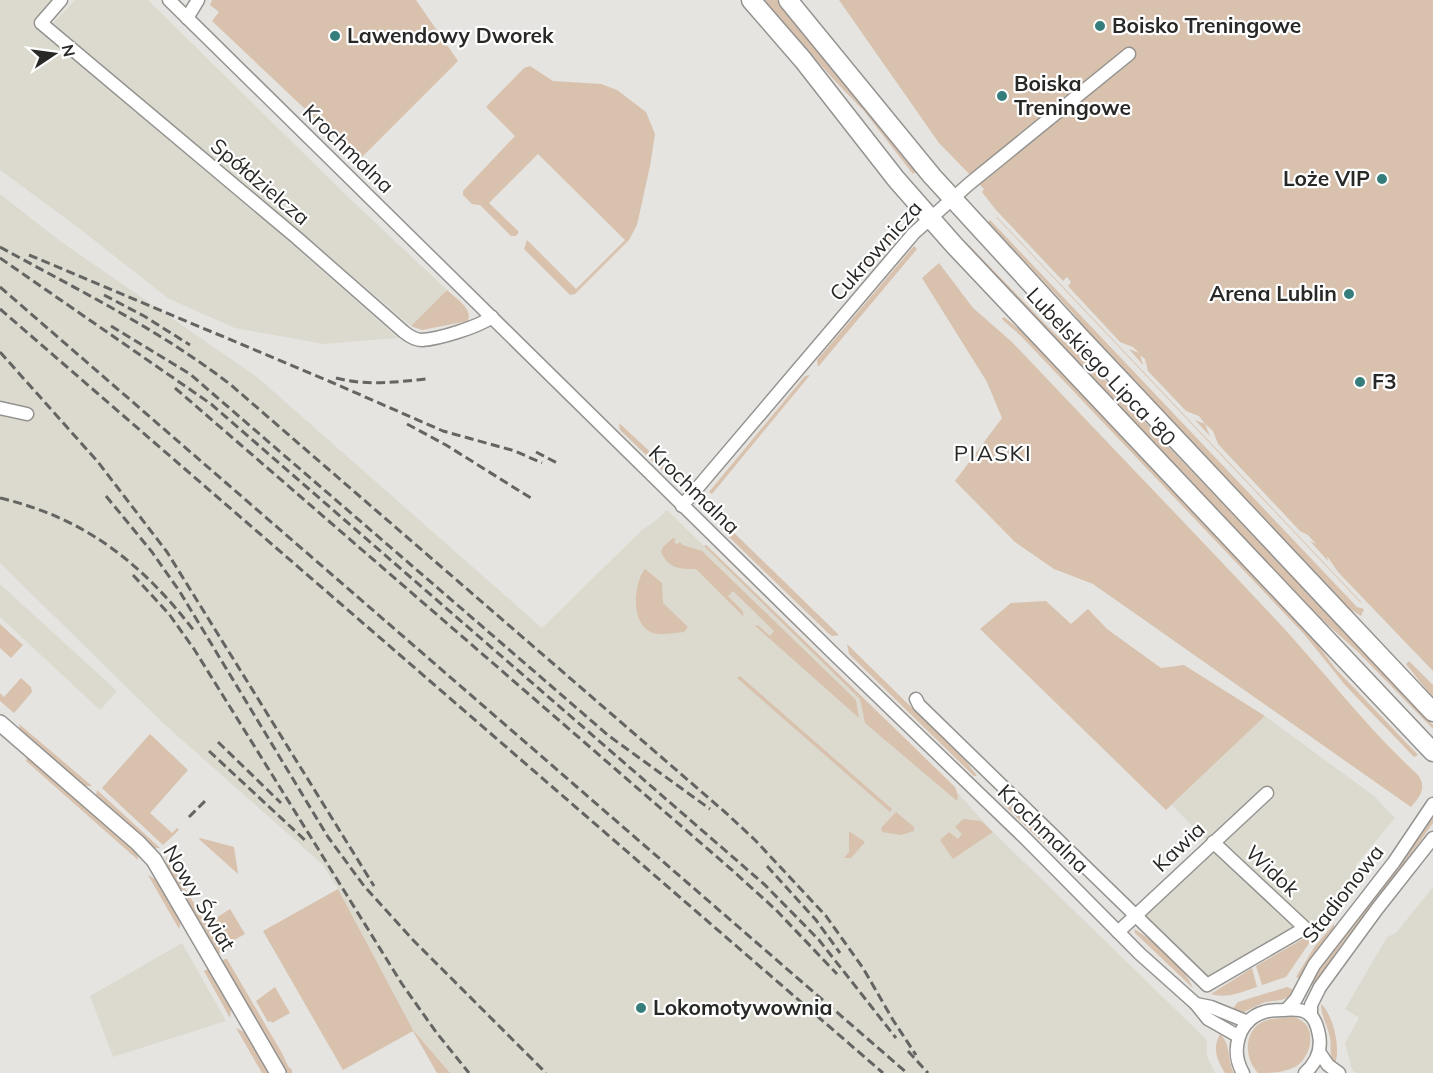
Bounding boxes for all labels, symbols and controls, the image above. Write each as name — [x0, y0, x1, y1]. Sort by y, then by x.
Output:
place label: Boisko Treningowe — [1112, 12, 1301, 38]
marker: Boisko Treningowe — [1093, 19, 1107, 33]
place label: Lawendowy Dworek — [347, 22, 554, 48]
north arrow — [24, 24, 84, 84]
marker: Lawendowy Dworek — [328, 29, 342, 43]
text: N — [58, 42, 80, 59]
place label: Boiska Treningowe — [1014, 70, 1131, 120]
marker: Boiska Treningowe — [995, 89, 1009, 103]
street label: Krochmalna — [298, 98, 400, 198]
street label: Spółdzielcza — [206, 132, 315, 230]
place label: Loże VIP — [1283, 165, 1370, 191]
marker: Loże VIP — [1375, 172, 1389, 186]
street label: Cukrownicza — [824, 195, 927, 306]
place label: Arena Lublin — [1210, 280, 1337, 306]
street label: Lubelskiego Lipca '80 — [1021, 282, 1182, 451]
marker: Arena Lublin — [1342, 287, 1356, 301]
place label: F3 — [1372, 368, 1397, 394]
marker: F3 — [1353, 375, 1367, 389]
street label: Krochmalna — [644, 439, 746, 539]
district label: PIASKI — [954, 439, 1032, 467]
street label: Krochmalna — [993, 778, 1095, 878]
street label: Kawia — [1147, 816, 1210, 877]
street label: Widok — [1240, 839, 1305, 902]
street label: Stadionowa — [1296, 839, 1389, 948]
street label: Nowy Świat — [158, 840, 242, 955]
place label: Lokomotywownia — [653, 994, 832, 1020]
marker: Lokomotywownia — [634, 1001, 648, 1015]

